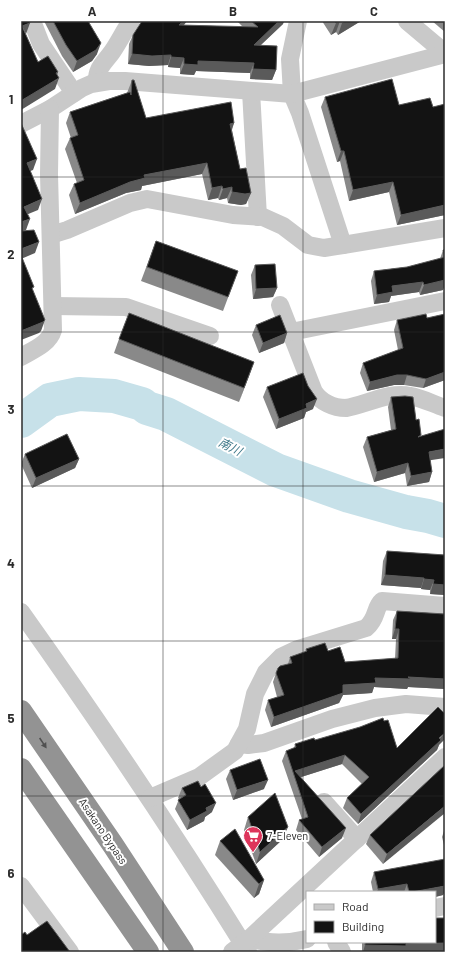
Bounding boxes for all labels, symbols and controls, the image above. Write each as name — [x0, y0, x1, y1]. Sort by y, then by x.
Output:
text: A — [88, 3, 97, 19]
text: B — [229, 3, 237, 19]
text: C — [370, 3, 378, 19]
text: 1 — [9, 91, 13, 107]
text: 2 — [7, 246, 15, 262]
text: 3 — [7, 401, 15, 417]
water label: 南川 — [217, 434, 246, 459]
text: 4 — [7, 555, 15, 571]
text: 5 — [7, 710, 15, 726]
one-way arrow — [39, 738, 47, 748]
street label: Asakano Bypass — [77, 795, 130, 866]
supermarket icon: 7-Eleven — [242, 825, 264, 853]
place label: 7-Eleven — [267, 829, 308, 842]
text: 6 — [8, 865, 15, 881]
legend — [306, 891, 436, 943]
text: Road — [342, 899, 369, 913]
text: Building — [342, 919, 384, 933]

